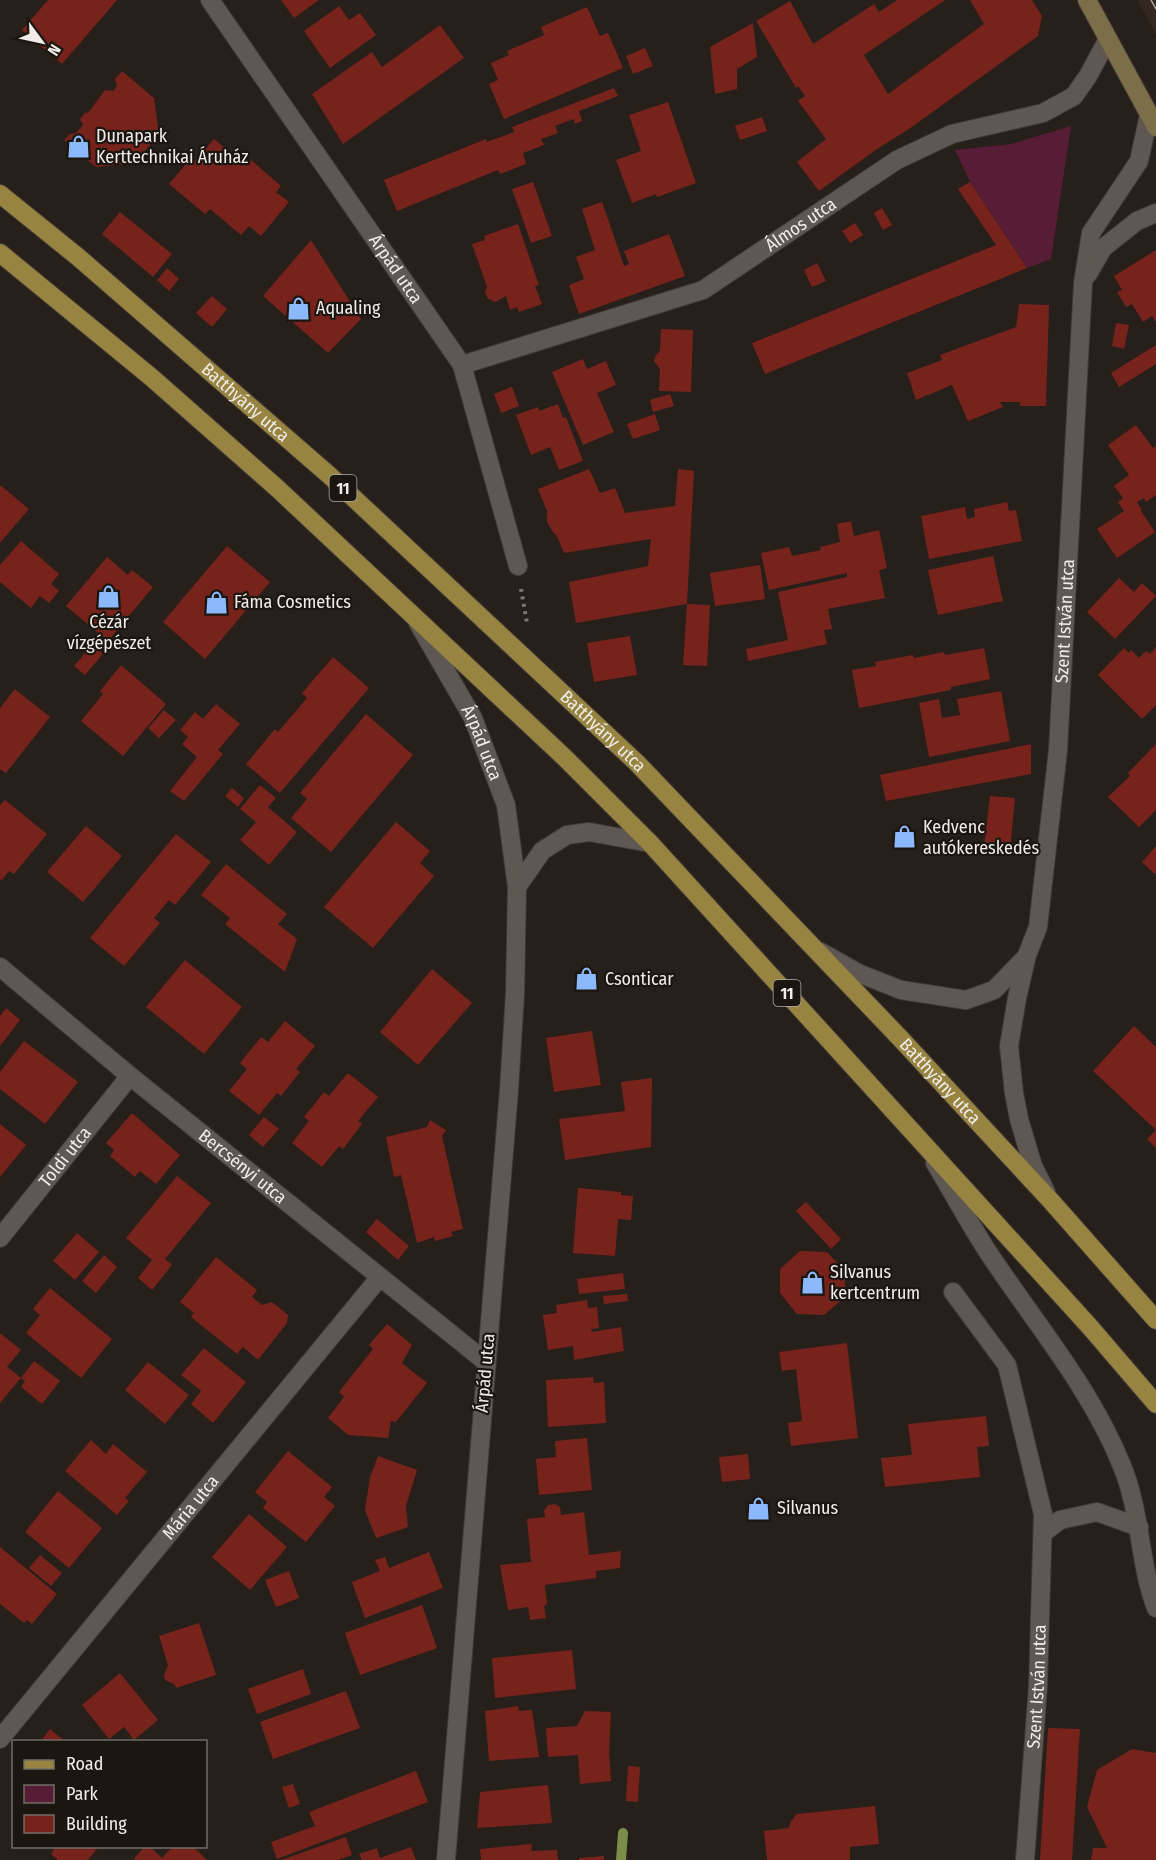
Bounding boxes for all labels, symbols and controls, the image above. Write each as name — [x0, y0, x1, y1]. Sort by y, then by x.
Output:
north arrow — [12, 12, 72, 72]
text: N — [44, 41, 65, 59]
place label: Dunapark Kerttechnikai Áruház — [96, 125, 248, 168]
shop icon: Dunapark Kerttechnikai Áruház — [65, 133, 91, 159]
street label: Álmos utca — [760, 193, 841, 256]
street label: Árpád utca — [364, 230, 427, 308]
shop icon: Aqualing — [285, 295, 311, 321]
place label: Aqualing — [316, 297, 381, 319]
street label: Batthyány utca — [197, 358, 294, 447]
road number: 11 — [330, 475, 356, 501]
street label: Szent István utca — [1051, 558, 1079, 684]
shop icon: Cézár vízgépészet — [96, 583, 122, 609]
shop icon: Fáma Cosmetics — [203, 589, 229, 615]
place label: Fáma Cosmetics — [234, 591, 351, 613]
place label: Cézár vízgépészet — [67, 611, 151, 654]
street label: Batthyány utca — [556, 686, 651, 777]
street label: Árpád utca — [457, 700, 507, 784]
place label: Kedvenc autókereskedés — [923, 816, 1039, 859]
shop icon: Kedvenc autókereskedés — [892, 824, 918, 850]
shop icon: Csonticar — [574, 966, 600, 992]
place label: Csonticar — [605, 968, 674, 990]
road number: 11 — [774, 980, 800, 1006]
street label: Batthyány utca — [895, 1034, 986, 1129]
street label: Toldi utca — [34, 1122, 96, 1192]
street label: Bercsényi utca — [194, 1124, 291, 1208]
place label: Silvanus kertcentrum — [830, 1261, 920, 1304]
shop icon: Silvanus kertcentrum — [799, 1269, 825, 1295]
street label: Árpád utca — [470, 1332, 499, 1413]
street label: Mária utca — [158, 1470, 224, 1544]
shop icon: Silvanus — [746, 1495, 772, 1521]
place label: Silvanus — [777, 1497, 839, 1519]
street label: Szent István utca — [1022, 1624, 1051, 1749]
legend — [12, 1740, 207, 1848]
text: Road — [66, 1753, 103, 1775]
text: Park — [66, 1783, 99, 1805]
text: Building — [66, 1813, 127, 1835]

